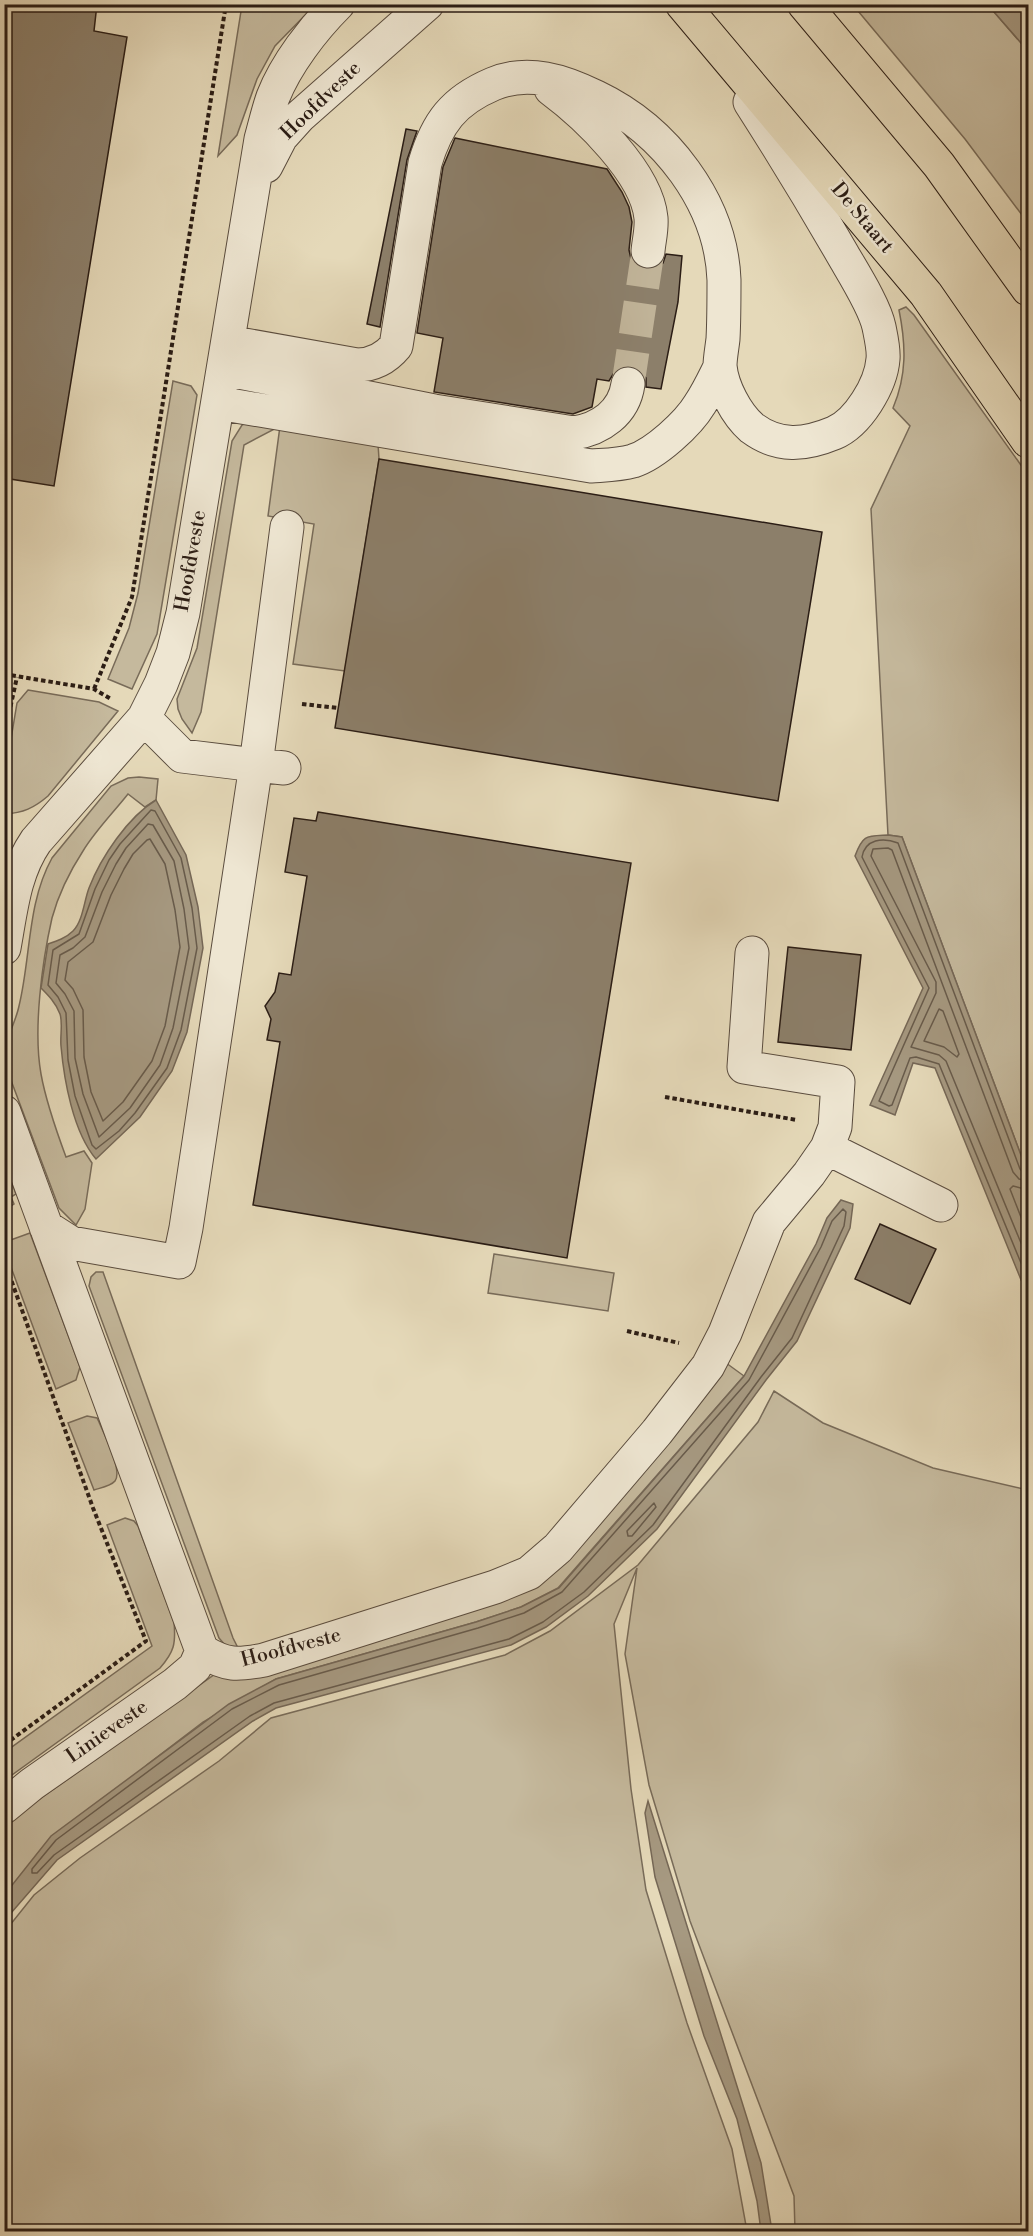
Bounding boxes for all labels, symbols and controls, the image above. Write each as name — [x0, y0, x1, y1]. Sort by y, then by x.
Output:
street label: Hoofdveste — [275, 56, 367, 146]
street label: De Staart — [825, 177, 899, 259]
street label: Hoofdveste — [170, 508, 212, 614]
street label: Hoofdveste — [238, 1623, 344, 1673]
street label: Linieveste — [61, 1695, 153, 1769]

